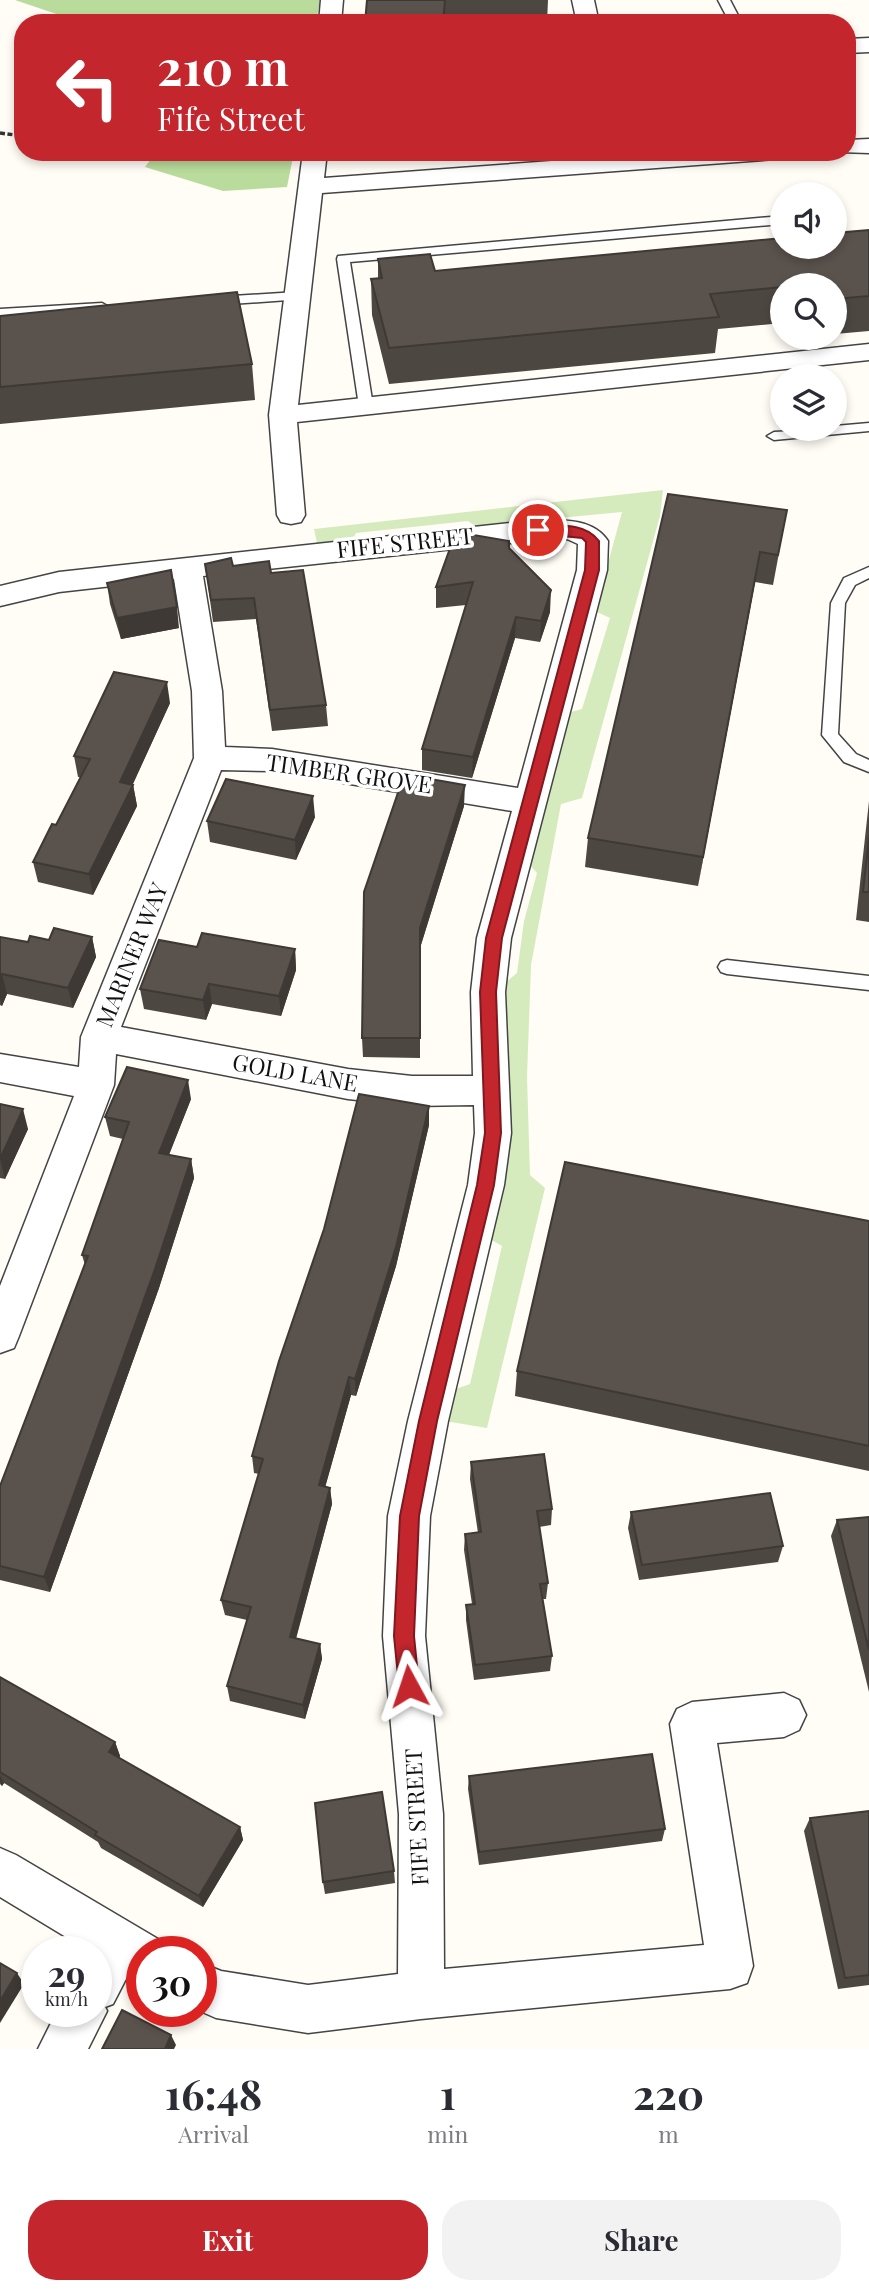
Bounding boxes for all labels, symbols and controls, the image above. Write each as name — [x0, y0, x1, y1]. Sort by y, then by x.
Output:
text: 210 m — [157, 33, 289, 98]
icon: left — [42, 42, 133, 133]
text: Fife Street — [157, 96, 305, 139]
map controls — [770, 182, 847, 441]
button: sound — [770, 182, 847, 259]
button: search — [770, 273, 847, 350]
button: layers — [770, 364, 847, 441]
pin — [508, 500, 568, 560]
icon: arrive — [519, 511, 557, 549]
street label: FIFE STREET — [335, 519, 475, 564]
street label: TIMBER GROVE — [264, 746, 434, 799]
street label: MARINER WAY — [88, 877, 174, 1031]
street label: GOLD LANE — [230, 1045, 360, 1098]
position arrow — [372, 1649, 446, 1723]
street label: FIFE STREET — [396, 1748, 435, 1887]
speed limit sign: 30 — [126, 1936, 217, 2027]
text: 29 — [48, 1949, 85, 1996]
text: km/h — [45, 1987, 88, 2011]
text: 16:48 — [165, 2065, 262, 2121]
text: 1 — [440, 2065, 456, 2121]
text: 220 — [633, 2065, 704, 2121]
text: Arrival — [178, 2118, 249, 2149]
text: min — [427, 2118, 468, 2149]
text: m — [658, 2118, 679, 2149]
button: Exit — [28, 2200, 428, 2280]
button: Share — [442, 2200, 841, 2280]

